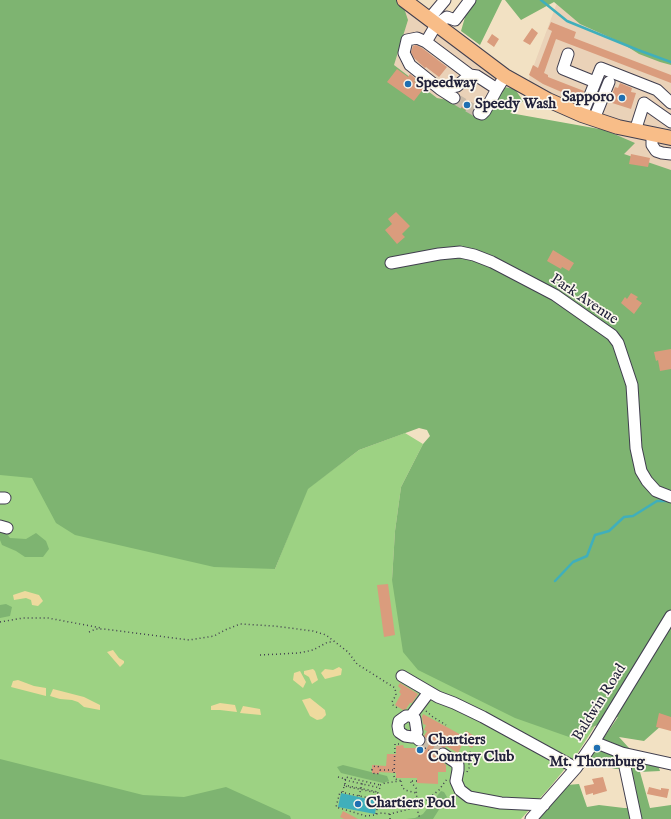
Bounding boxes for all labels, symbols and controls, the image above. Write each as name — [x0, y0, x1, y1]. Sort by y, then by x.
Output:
place label: Speedway — [416, 75, 477, 93]
marker: Speedway — [403, 79, 413, 89]
place label: Sapporo — [562, 89, 614, 107]
marker: Sapporo — [617, 93, 627, 103]
place label: Speedy Wash — [475, 96, 556, 114]
marker: Speedy Wash — [462, 100, 472, 110]
street label: Park Avenue — [547, 271, 621, 329]
street label: Baldwin Road — [569, 661, 631, 745]
place label: Chartiers Country Club — [428, 732, 514, 767]
marker: Mt. Thornburg — [592, 743, 602, 753]
marker: Chartiers Country Club — [415, 745, 425, 755]
place label: Mt. Thornburg — [549, 754, 645, 772]
place label: Chartiers Pool — [366, 795, 455, 813]
marker: Chartiers Pool — [353, 799, 363, 809]

